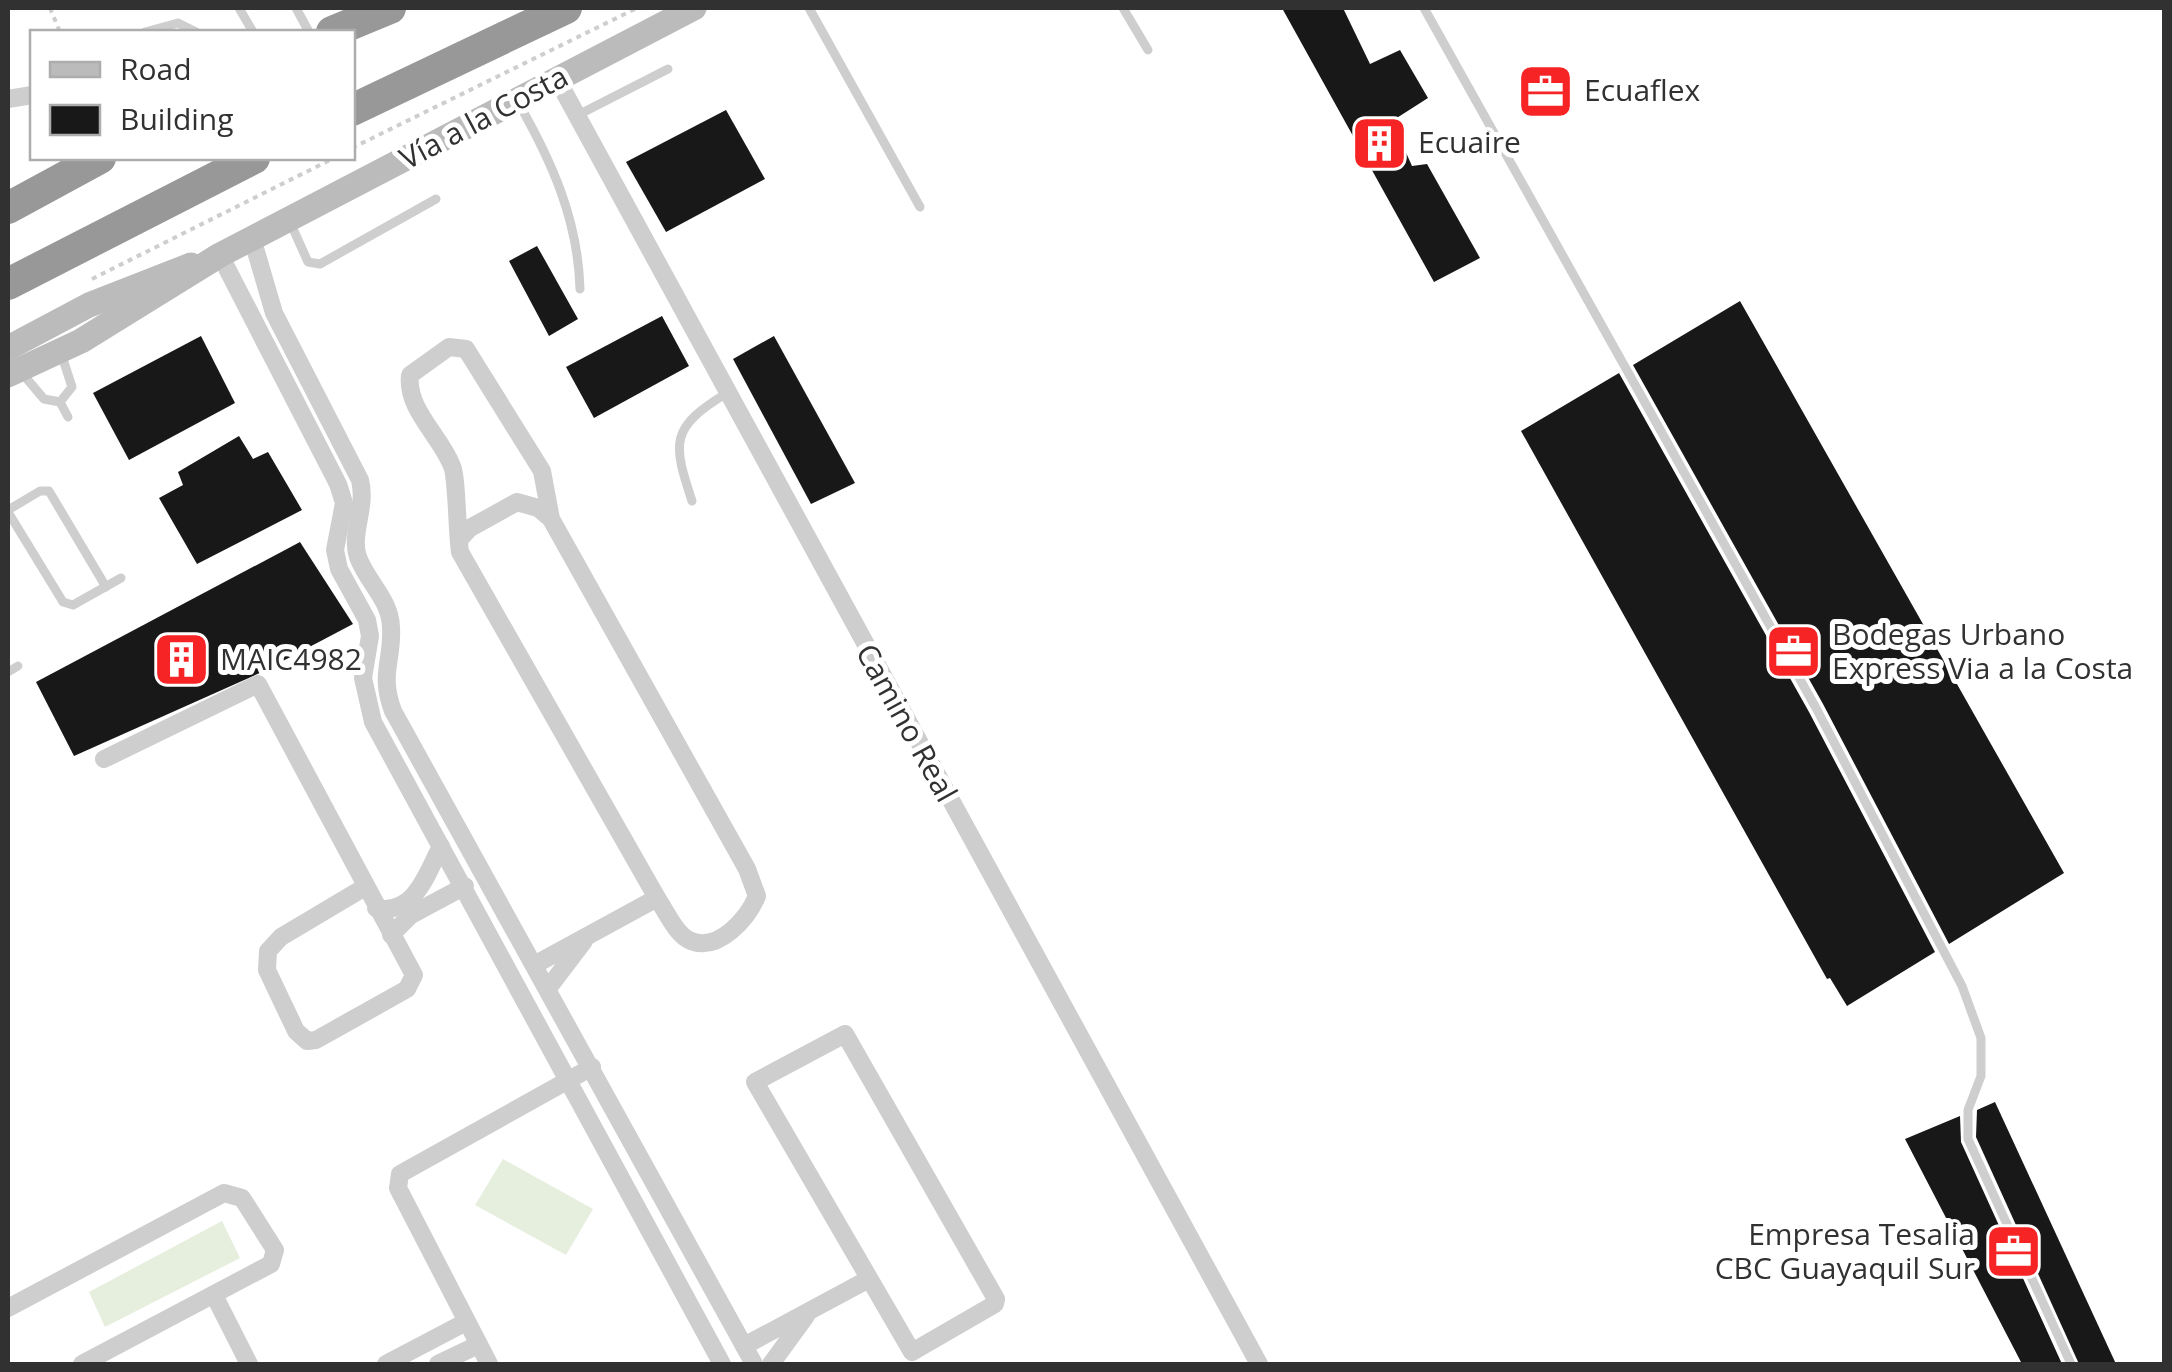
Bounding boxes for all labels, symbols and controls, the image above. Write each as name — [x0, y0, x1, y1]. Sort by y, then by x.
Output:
legend — [30, 30, 355, 160]
text: Road — [120, 48, 192, 89]
street label: Vía a la Costa — [392, 55, 575, 178]
office icon: Ecuaflex — [1515, 61, 1575, 121]
place label: Ecuaflex — [1584, 69, 1701, 110]
text: Building — [120, 98, 234, 139]
building icon: Ecuaire — [1349, 113, 1409, 173]
place label: Ecuaire — [1418, 121, 1521, 162]
place label: Bodegas Urbano Express Via a la Costa — [1832, 613, 2133, 688]
office icon: Bodegas Urbano Express Via a la Costa — [1763, 622, 1823, 682]
building icon: MAIC4982 — [151, 630, 211, 690]
street label: Camino Real — [847, 636, 968, 809]
place label: MAIC4982 — [220, 638, 362, 679]
place label: Empresa Tesalia CBC Guayaquil Sur — [1715, 1213, 1975, 1288]
office icon: Empresa Tesalia CBC Guayaquil Sur — [1984, 1222, 2044, 1282]

